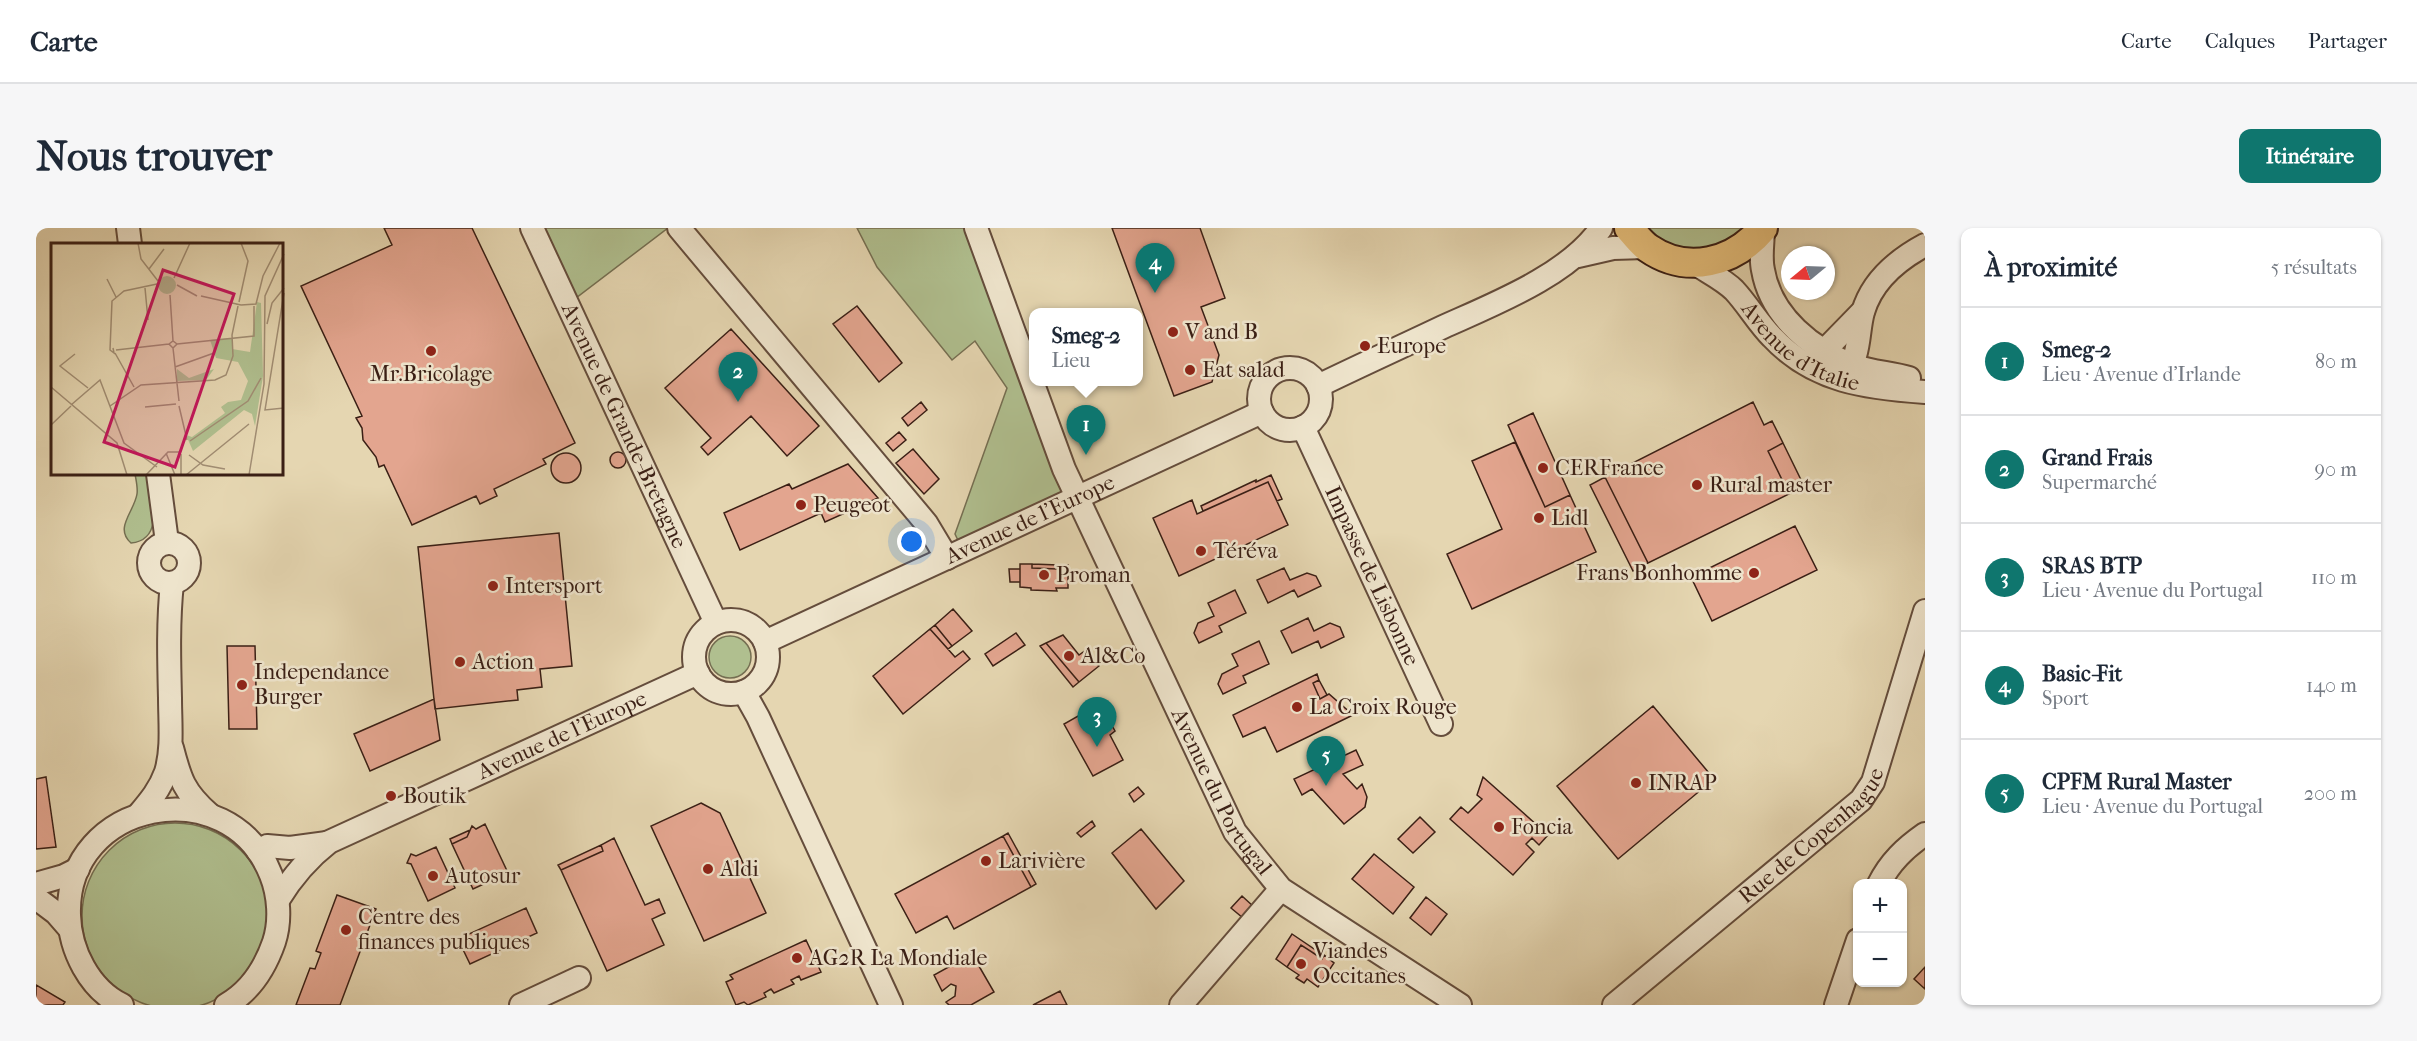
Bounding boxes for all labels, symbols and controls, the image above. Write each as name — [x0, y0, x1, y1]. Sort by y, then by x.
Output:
text: Carte — [30, 25, 98, 58]
text: Carte — [2121, 29, 2172, 53]
text: Calques — [2205, 29, 2275, 53]
text: Partager — [2308, 29, 2387, 53]
button: Itinéraire — [2239, 129, 2381, 183]
text: Nous trouver — [36, 132, 272, 181]
inset map — [51, 243, 284, 476]
pin: 4 — [1136, 244, 1174, 293]
north arrow — [1781, 246, 1835, 300]
text: À proximité — [1985, 252, 2117, 283]
text: 5 résultats — [2271, 256, 2357, 279]
street label: Avenue d'Italie — [1735, 296, 1862, 397]
street label: Avenue de Grande-Bretagne — [555, 298, 692, 553]
popup — [1029, 308, 1143, 386]
place label: V and B — [1184, 319, 1258, 345]
text: Smeg-2 — [1051, 323, 1121, 349]
marker: V and B — [1166, 325, 1180, 339]
place label: Europe — [1377, 333, 1446, 359]
text: Smeg-2 — [2042, 337, 2111, 363]
marker: Europe — [1358, 339, 1372, 353]
marker: Mr.Bricolage — [424, 344, 438, 358]
text: Lieu — [1051, 349, 1090, 372]
text: 1 — [2001, 350, 2008, 373]
text: 80 m — [2315, 350, 2357, 373]
pin: 2 — [718, 352, 758, 402]
place label: Eat salad — [1202, 357, 1286, 383]
place label: Mr.Bricolage — [370, 361, 492, 387]
marker: Eat salad — [1183, 363, 1197, 377]
text: Lieu · Avenue d'Irlande — [2042, 363, 2241, 386]
pin: 1 — [1066, 406, 1106, 455]
text: Grand Frais — [2042, 445, 2152, 471]
place label: CERFrance — [1555, 455, 1664, 481]
text: 2 — [1999, 458, 2010, 481]
text: 90 m — [2315, 458, 2357, 481]
marker: CERFrance — [1536, 461, 1550, 475]
street label: Avenue de l'Europe — [940, 469, 1119, 570]
text: Supermarché — [2042, 471, 2157, 494]
place label: Rural master — [1709, 472, 1833, 498]
marker: Rural master — [1690, 478, 1704, 492]
street label: Impasse de Lisbonne — [1319, 482, 1425, 670]
place label: Peugeot — [813, 492, 891, 518]
marker: Peugeot — [794, 498, 808, 512]
place label: Lidl — [1551, 505, 1589, 531]
marker: Lidl — [1532, 511, 1546, 525]
your location — [897, 527, 926, 556]
place label: Téréva — [1213, 538, 1279, 564]
marker: Téréva — [1194, 544, 1208, 558]
text: SRAS BTP — [2042, 553, 2142, 579]
place label: Frans Bonhomme — [1576, 560, 1742, 586]
place label: Proman — [1056, 562, 1131, 588]
marker: Frans Bonhomme — [1747, 566, 1761, 580]
text: 3 — [2000, 566, 2009, 589]
text: 110 m — [2311, 566, 2357, 589]
marker: Proman — [1037, 568, 1051, 582]
place label: Intersport — [505, 573, 603, 599]
marker: Intersport — [486, 579, 500, 593]
text: Lieu · Avenue du Portugal — [2042, 579, 2263, 602]
place label: Al&Co — [1080, 643, 1145, 669]
place label: Action — [471, 649, 534, 675]
marker: Al&Co — [1062, 649, 1076, 663]
marker: Action — [453, 655, 467, 669]
place label: Independance Burger — [254, 659, 389, 710]
text: Basic-Fit — [2042, 661, 2122, 687]
text: 4 — [1999, 674, 2010, 697]
text: 140 m — [2306, 674, 2357, 697]
marker: Independance Burger — [235, 678, 249, 692]
street label: Avenue de l'Europe — [472, 685, 651, 786]
text: Sport — [2042, 687, 2089, 710]
place label: La Croix Rouge — [1309, 694, 1457, 720]
pin: 3 — [1078, 698, 1116, 747]
marker: La Croix Rouge — [1290, 700, 1304, 714]
street label: Avenue du Portugal — [1165, 703, 1277, 880]
pin: 5 — [1306, 736, 1346, 786]
street label: Rue de Copenhague — [1733, 765, 1889, 909]
text: CPFM Rural Master — [2042, 769, 2232, 795]
place label: INRAP — [1648, 770, 1717, 796]
marker: INRAP — [1629, 776, 1643, 790]
text: 5 — [2000, 782, 2009, 805]
text: 200 m — [2304, 782, 2357, 805]
place label: Boutik — [403, 783, 467, 809]
marker: Boutik — [384, 789, 398, 803]
text: Lieu · Avenue du Portugal — [2042, 795, 2263, 818]
place label: Foncia — [1511, 814, 1574, 840]
marker: Foncia — [1492, 820, 1506, 834]
place label: Larivière — [998, 848, 1085, 874]
marker: Larivière — [979, 854, 993, 868]
place label: Aldi — [719, 856, 759, 882]
marker: Aldi — [701, 862, 715, 876]
place label: Autosur — [444, 863, 521, 889]
marker: Autosur — [426, 869, 440, 883]
map controls — [1853, 879, 1907, 987]
button: + — [1853, 879, 1907, 933]
place label: Centre des finances publiques — [358, 904, 530, 955]
marker: Centre des finances publiques — [339, 923, 353, 937]
button: − — [1853, 933, 1907, 987]
place label: Viandes Occitanes — [1312, 938, 1406, 989]
place label: AG2R La Mondiale — [808, 945, 988, 971]
marker: AG2R La Mondiale — [790, 951, 804, 965]
marker: Viandes Occitanes — [1294, 957, 1308, 971]

